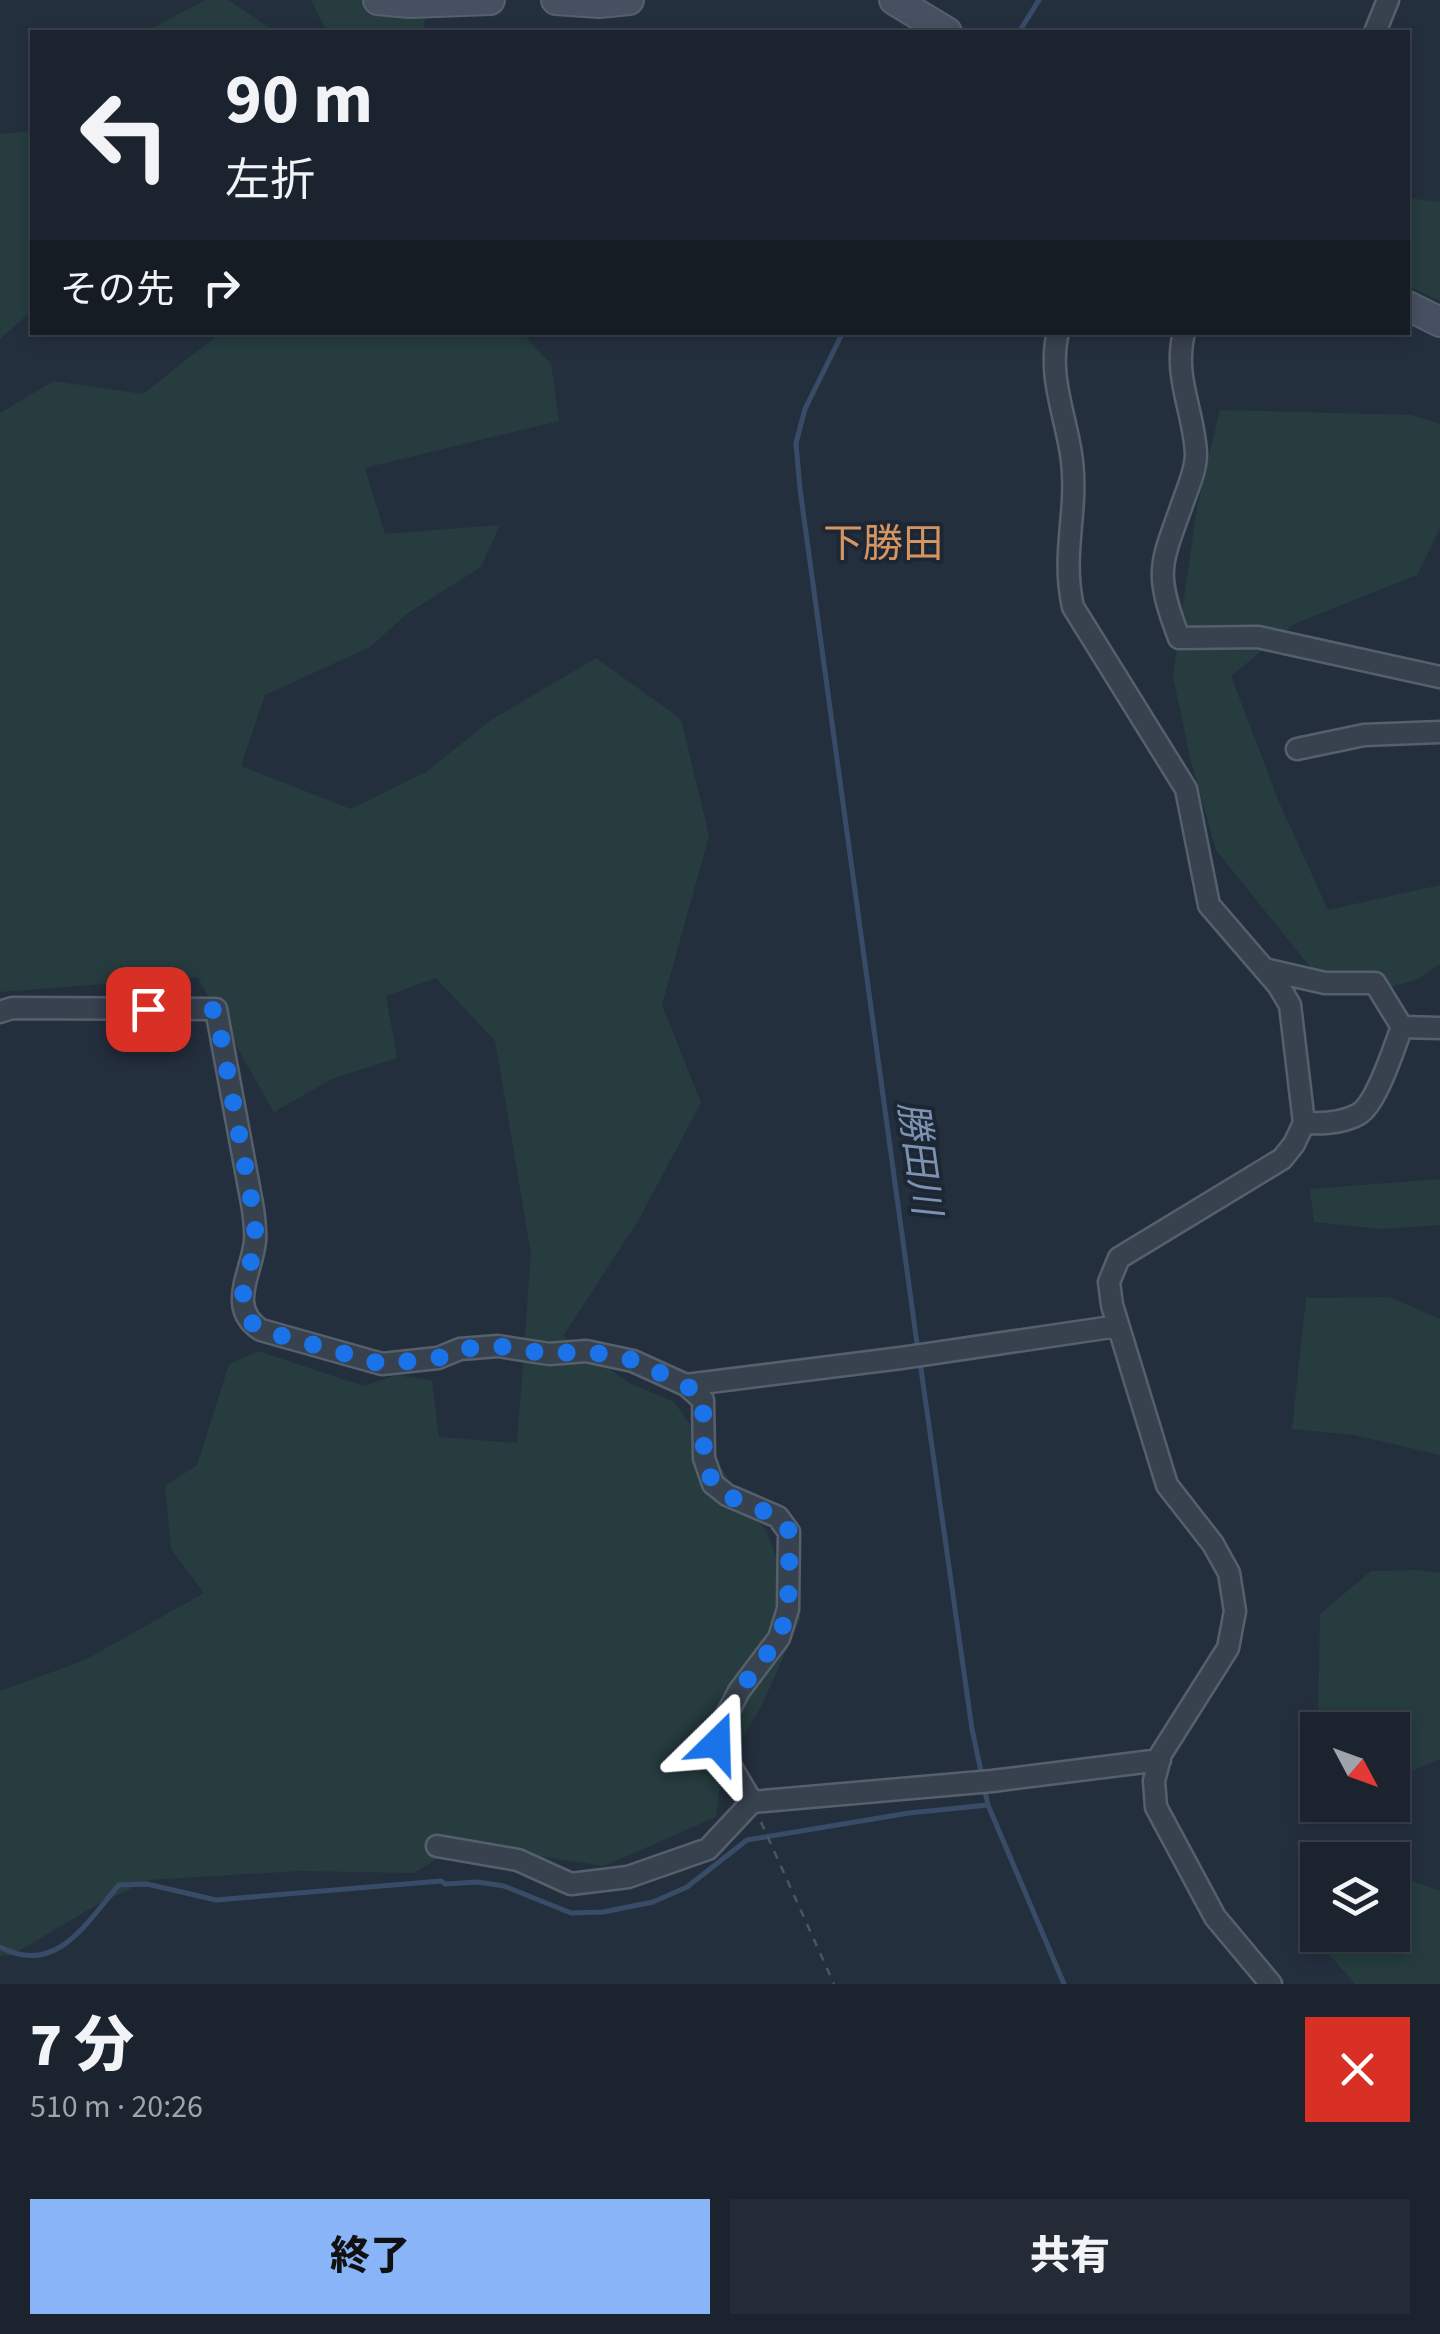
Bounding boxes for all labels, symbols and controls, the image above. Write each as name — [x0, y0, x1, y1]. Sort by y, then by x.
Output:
text: 90 m — [225, 50, 373, 150]
icon: left — [60, 70, 190, 200]
text: 左折 — [225, 149, 315, 213]
icon: right — [194, 260, 249, 315]
text: その先 — [60, 263, 174, 317]
district label: 下勝田 — [823, 516, 943, 573]
pin — [106, 967, 191, 1052]
icon: arrive — [121, 982, 176, 1037]
water label: 勝田川 — [884, 1098, 954, 1222]
position arrow — [665, 1691, 769, 1795]
north arrow — [1300, 1712, 1410, 1822]
map controls — [1300, 1712, 1410, 1952]
button: layers — [1300, 1842, 1410, 1952]
text: 7 分 — [30, 2004, 134, 2089]
button: close — [1305, 2017, 1410, 2122]
text: 510 m · 20:26 — [30, 2084, 203, 2130]
button: 終了 — [30, 2199, 710, 2314]
button: 共有 — [730, 2199, 1410, 2314]

